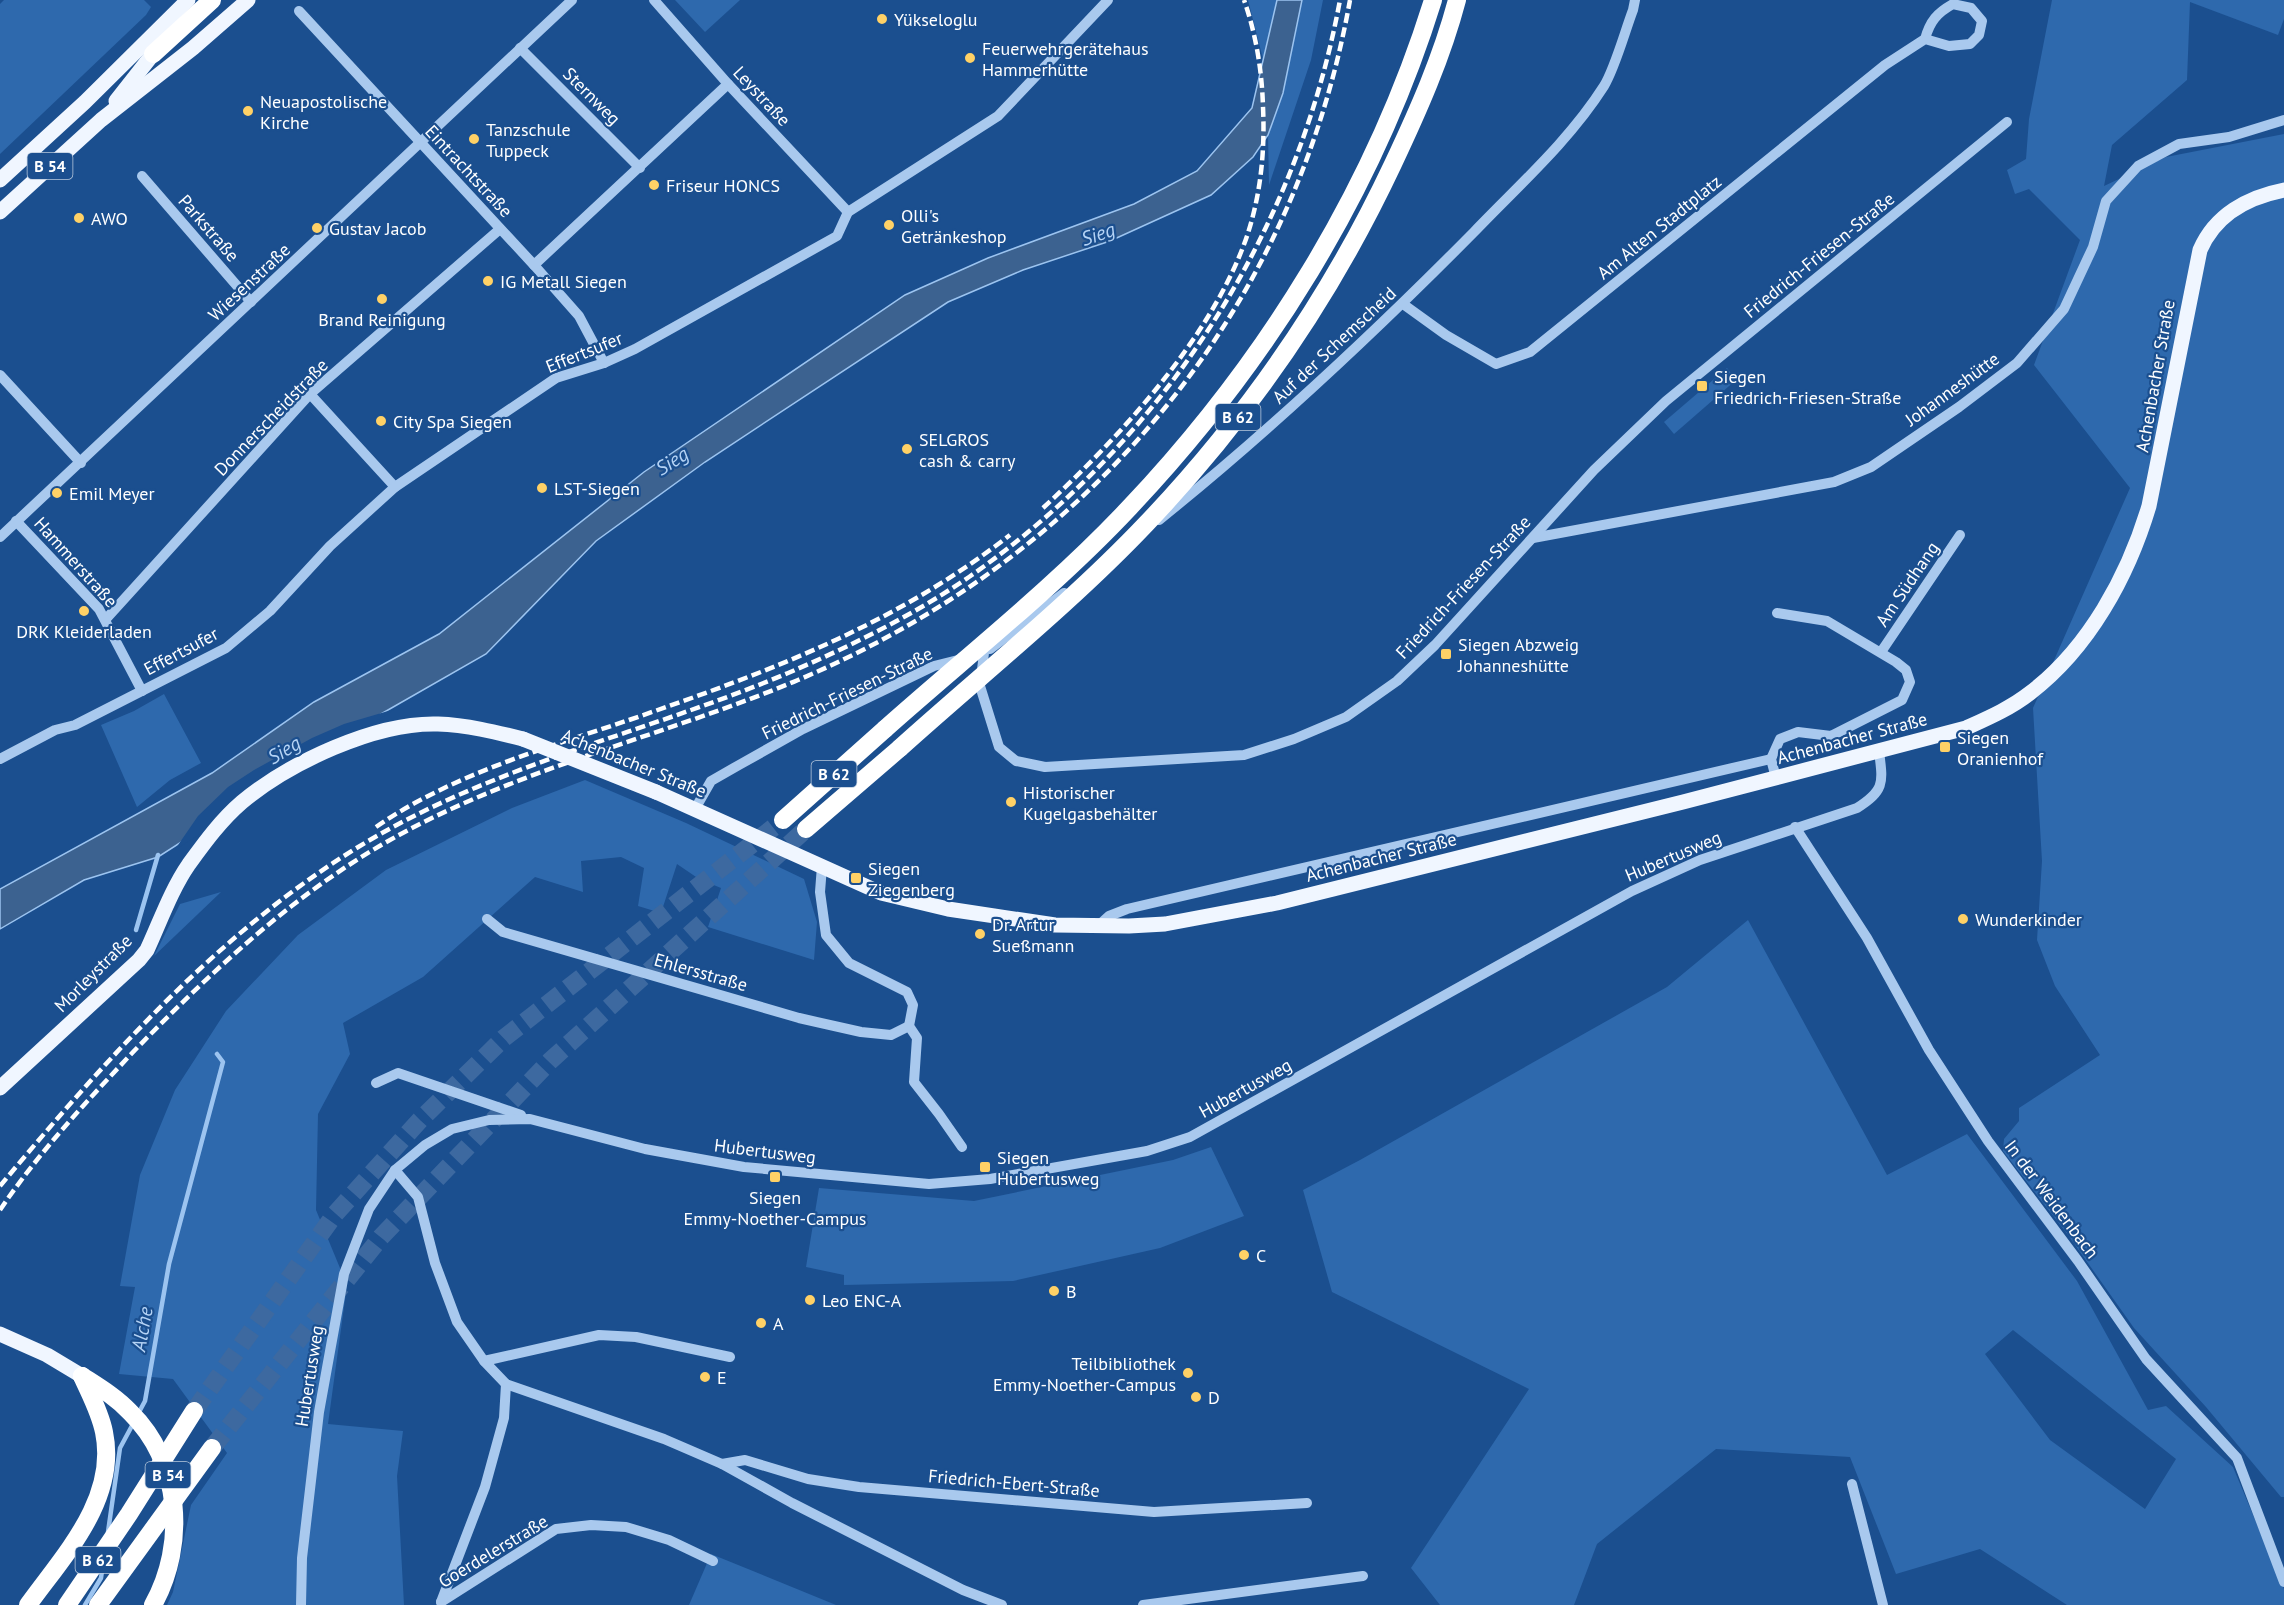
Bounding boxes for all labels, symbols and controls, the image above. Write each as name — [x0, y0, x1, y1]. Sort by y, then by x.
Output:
place label: Yükseloglu — [894, 8, 978, 31]
marker: Yükseloglu — [875, 12, 889, 26]
place label: Feuerwehrgerätehaus Hammerhütte — [982, 37, 1149, 81]
marker: Feuerwehrgerätehaus Hammerhütte — [963, 51, 977, 65]
street label: Leystraße — [728, 61, 796, 131]
street label: Sternweg — [558, 62, 626, 130]
place label: Neuapostolische Kirche — [260, 90, 387, 134]
marker: Neuapostolische Kirche — [241, 104, 255, 118]
place label: Tanzschule Tuppeck — [486, 118, 571, 162]
street label: Eintrachtstraße — [420, 120, 518, 222]
marker: Tanzschule Tuppeck — [467, 132, 481, 146]
road number: B 54 — [28, 153, 72, 179]
street label: Am Alten Stadtplatz — [1592, 170, 1726, 284]
place label: Friseur HONCS — [666, 174, 780, 197]
marker: Friseur HONCS — [647, 178, 661, 192]
street label: Friedrich-Friesen-Straße — [1739, 187, 1899, 323]
street label: Parkstraße — [174, 190, 244, 266]
place label: Olli's Getränkeshop — [901, 204, 1007, 248]
place label: AWO — [91, 207, 128, 230]
marker: AWO — [72, 211, 86, 225]
water label: Sieg — [1077, 216, 1119, 252]
place label: Gustav Jacob — [329, 217, 426, 240]
marker: Olli's Getränkeshop — [882, 218, 896, 232]
marker: Gustav Jacob — [310, 221, 324, 235]
street label: Wiesenstraße — [203, 238, 295, 326]
place label: IG Metall Siegen — [500, 270, 627, 293]
marker: IG Metall Siegen — [481, 274, 495, 288]
street label: Auf der Schemscheid — [1267, 282, 1401, 408]
marker: Brand Reinigung — [375, 292, 389, 306]
street label: Achenbacher Straße — [2130, 298, 2180, 454]
place label: Brand Reinigung — [318, 308, 446, 331]
street label: Effertsufer — [542, 326, 626, 378]
street label: Johanneshütte — [1900, 347, 2004, 431]
street label: Donnerscheidstraße — [209, 354, 333, 480]
place label: Siegen Friedrich-Friesen-Straße — [1714, 365, 1901, 409]
marker: Siegen Friedrich-Friesen-Straße — [1695, 379, 1709, 393]
road number: B 62 — [1216, 404, 1260, 430]
place label: City Spa Siegen — [393, 410, 512, 433]
marker: City Spa Siegen — [374, 414, 388, 428]
place label: SELGROS cash & carry — [919, 428, 1016, 472]
water label: Sieg — [650, 441, 694, 481]
marker: SELGROS cash & carry — [900, 442, 914, 456]
place label: LST-Siegen — [554, 477, 640, 500]
marker: LST-Siegen — [535, 481, 549, 495]
place label: Emil Meyer — [69, 482, 155, 505]
marker: Emil Meyer — [50, 486, 64, 500]
street label: Friedrich-Friesen-Straße — [1391, 511, 1535, 663]
street label: Hammerstraße — [29, 512, 123, 612]
street label: Am Südhang — [1870, 537, 1944, 631]
marker: DRK Kleiderladen — [77, 604, 91, 618]
place label: DRK Kleiderladen — [16, 620, 152, 643]
street label: Effertsufer — [140, 622, 222, 680]
place label: Siegen Abzweig Johanneshütte — [1457, 633, 1579, 677]
street label: Friedrich-Friesen-Straße — [758, 642, 936, 744]
marker: Siegen Abzweig Johanneshütte — [1439, 647, 1453, 661]
street label: Achenbacher Straße — [1774, 707, 1930, 769]
street label: Achenbacher Straße — [558, 723, 710, 803]
place label: Siegen Oranienhof — [1957, 726, 2044, 770]
water label: Sieg — [262, 730, 306, 770]
marker: Siegen Oranienhof — [1938, 740, 1952, 754]
road number: B 62 — [812, 761, 856, 787]
place label: Historischer Kugelgasbehälter — [1023, 781, 1157, 825]
marker: Historischer Kugelgasbehälter — [1004, 795, 1018, 809]
street label: Hubertusweg — [1621, 825, 1725, 887]
street label: Achenbacher Straße — [1303, 827, 1459, 887]
place label: Siegen Ziegenberg — [868, 857, 955, 901]
marker: Siegen Ziegenberg — [849, 871, 863, 885]
place label: Wunderkinder — [1975, 908, 2082, 931]
marker: Wunderkinder — [1956, 912, 1970, 926]
place label: Dr. Artur Sueßmann — [992, 913, 1074, 957]
marker: Dr. Artur Sueßmann — [973, 927, 987, 941]
street label: Morleystraße — [49, 929, 137, 1017]
street label: Ehlersstraße — [652, 948, 750, 996]
street label: Hubertusweg — [1195, 1053, 1295, 1123]
street label: Hubertusweg — [713, 1133, 817, 1169]
street label: In der Weidenbach — [2000, 1135, 2104, 1263]
place label: Siegen Hubertusweg — [997, 1146, 1099, 1190]
marker: Siegen Hubertusweg — [978, 1160, 992, 1174]
marker: Siegen Emmy-Noether-Campus — [768, 1170, 782, 1184]
place label: Siegen Emmy-Noether-Campus — [684, 1186, 866, 1230]
place label: C — [1256, 1244, 1266, 1267]
marker: C — [1237, 1248, 1251, 1262]
place label: B — [1066, 1280, 1077, 1303]
marker: B — [1047, 1284, 1061, 1298]
place label: Leo ENC-A — [822, 1289, 902, 1312]
marker: Leo ENC-A — [803, 1293, 817, 1307]
water label: Alche — [125, 1304, 159, 1354]
place label: A — [773, 1312, 784, 1335]
marker: A — [754, 1316, 768, 1330]
street label: Hubertusweg — [290, 1324, 328, 1428]
place label: Teilbibliothek Emmy-Noether-Campus — [993, 1352, 1176, 1396]
place label: E — [717, 1366, 727, 1389]
marker: Teilbibliothek Emmy-Noether-Campus — [1181, 1366, 1195, 1380]
marker: E — [698, 1370, 712, 1384]
place label: D — [1208, 1386, 1220, 1409]
marker: D — [1189, 1390, 1203, 1404]
road number: B 54 — [146, 1462, 190, 1488]
street label: Friedrich-Ebert-Straße — [927, 1464, 1101, 1502]
street label: Goerdelerstraße — [434, 1509, 552, 1593]
road number: B 62 — [76, 1547, 120, 1573]

